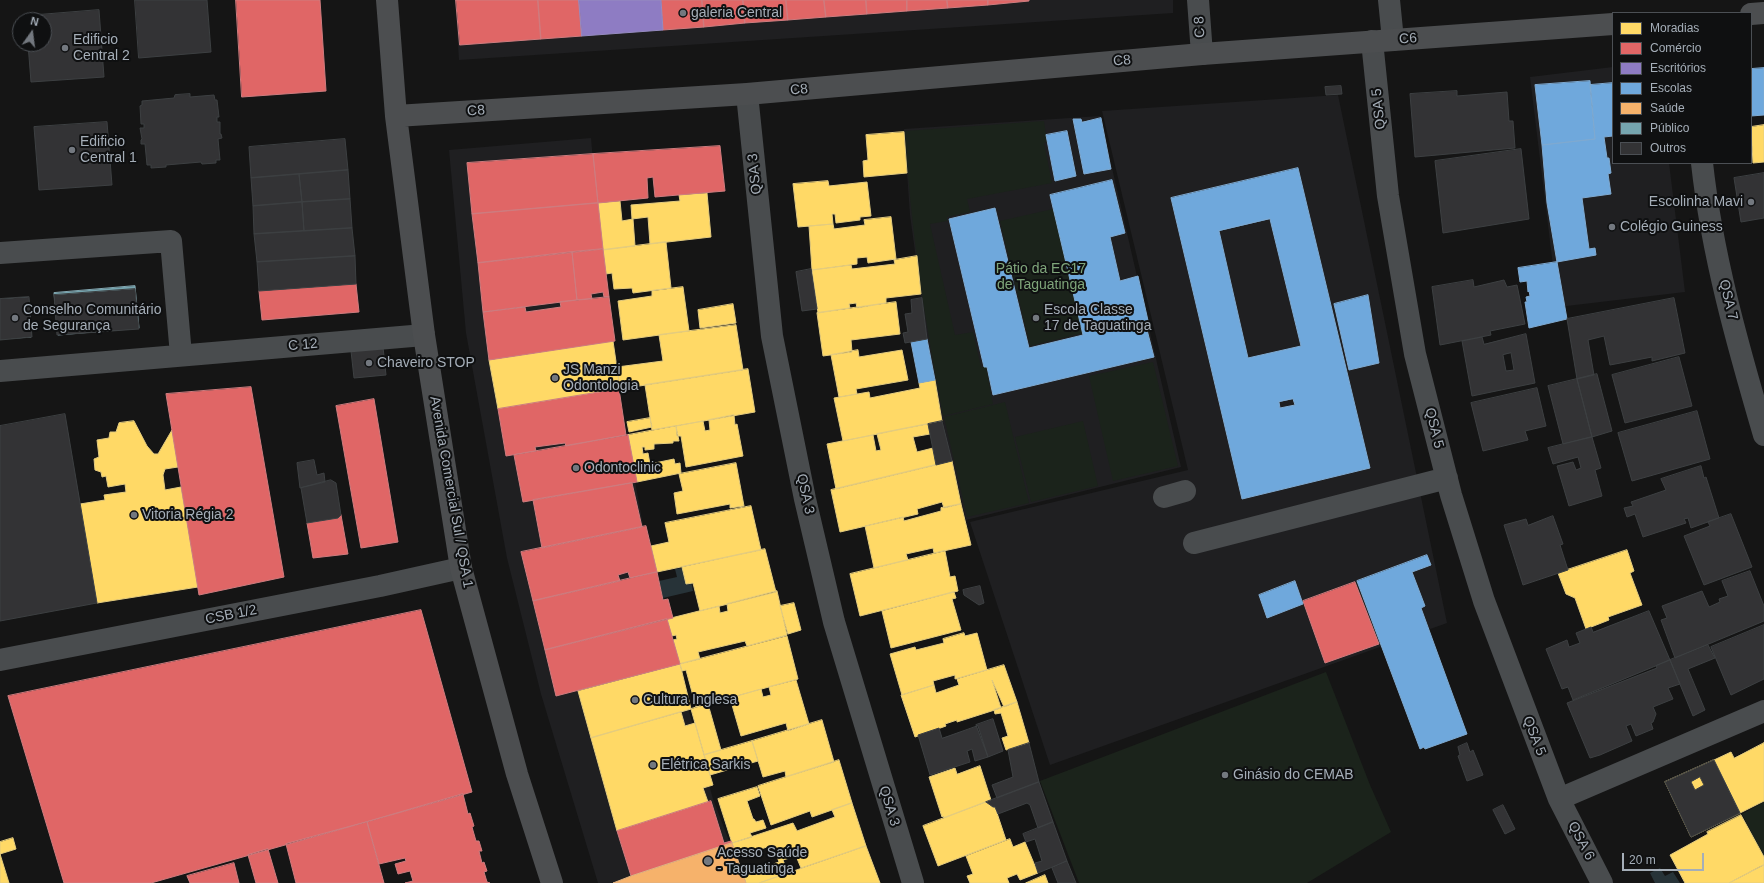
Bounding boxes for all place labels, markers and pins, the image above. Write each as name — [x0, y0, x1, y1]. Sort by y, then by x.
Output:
place label: galeria Central — [691, 5, 782, 21]
marker: galeria Central — [678, 8, 688, 18]
place label: Edificio Central 2 — [73, 32, 130, 64]
marker: Edificio Central 2 — [60, 43, 70, 53]
place label: Edificio Central 1 — [80, 134, 137, 166]
marker: Edificio Central 1 — [67, 145, 77, 155]
place label: Escolinha Mavi — [1649, 194, 1743, 210]
marker: Escolinha Mavi — [1746, 197, 1756, 207]
place label: Colégio Guiness — [1620, 219, 1723, 235]
marker: Colégio Guiness — [1607, 222, 1617, 232]
place label: Conselho Comunitário de Segurança — [23, 302, 162, 334]
place label: Escola Classe 17 de Taguatinga — [1044, 302, 1151, 334]
marker: Conselho Comunitário de Segurança — [10, 313, 20, 323]
marker: Escola Classe 17 de Taguatinga — [1031, 313, 1041, 323]
place label: Chaveiro STOP — [377, 355, 475, 371]
marker: Chaveiro STOP — [364, 358, 374, 368]
place label: JS Manzi Odontologia — [563, 362, 639, 394]
marker: JS Manzi Odontologia — [550, 373, 560, 383]
place label: Odontoclinic — [584, 460, 661, 476]
marker: Odontoclinic — [571, 463, 581, 473]
place label: Vitoria Régia 2 — [142, 507, 234, 523]
marker: Vitoria Régia 2 — [129, 510, 139, 520]
place label: Cultura Inglesa — [643, 692, 737, 708]
marker: Cultura Inglesa — [630, 695, 640, 705]
place label: Elétrica Sarkis — [661, 757, 750, 773]
marker: Elétrica Sarkis — [648, 760, 658, 770]
place label: Ginásio do CEMAB — [1233, 767, 1354, 783]
marker: Ginásio do CEMAB — [1220, 770, 1230, 780]
place label: Acesso Saúde - Taguatinga — [717, 845, 807, 878]
marker: Acesso Saúde - Taguatinga — [702, 855, 714, 867]

